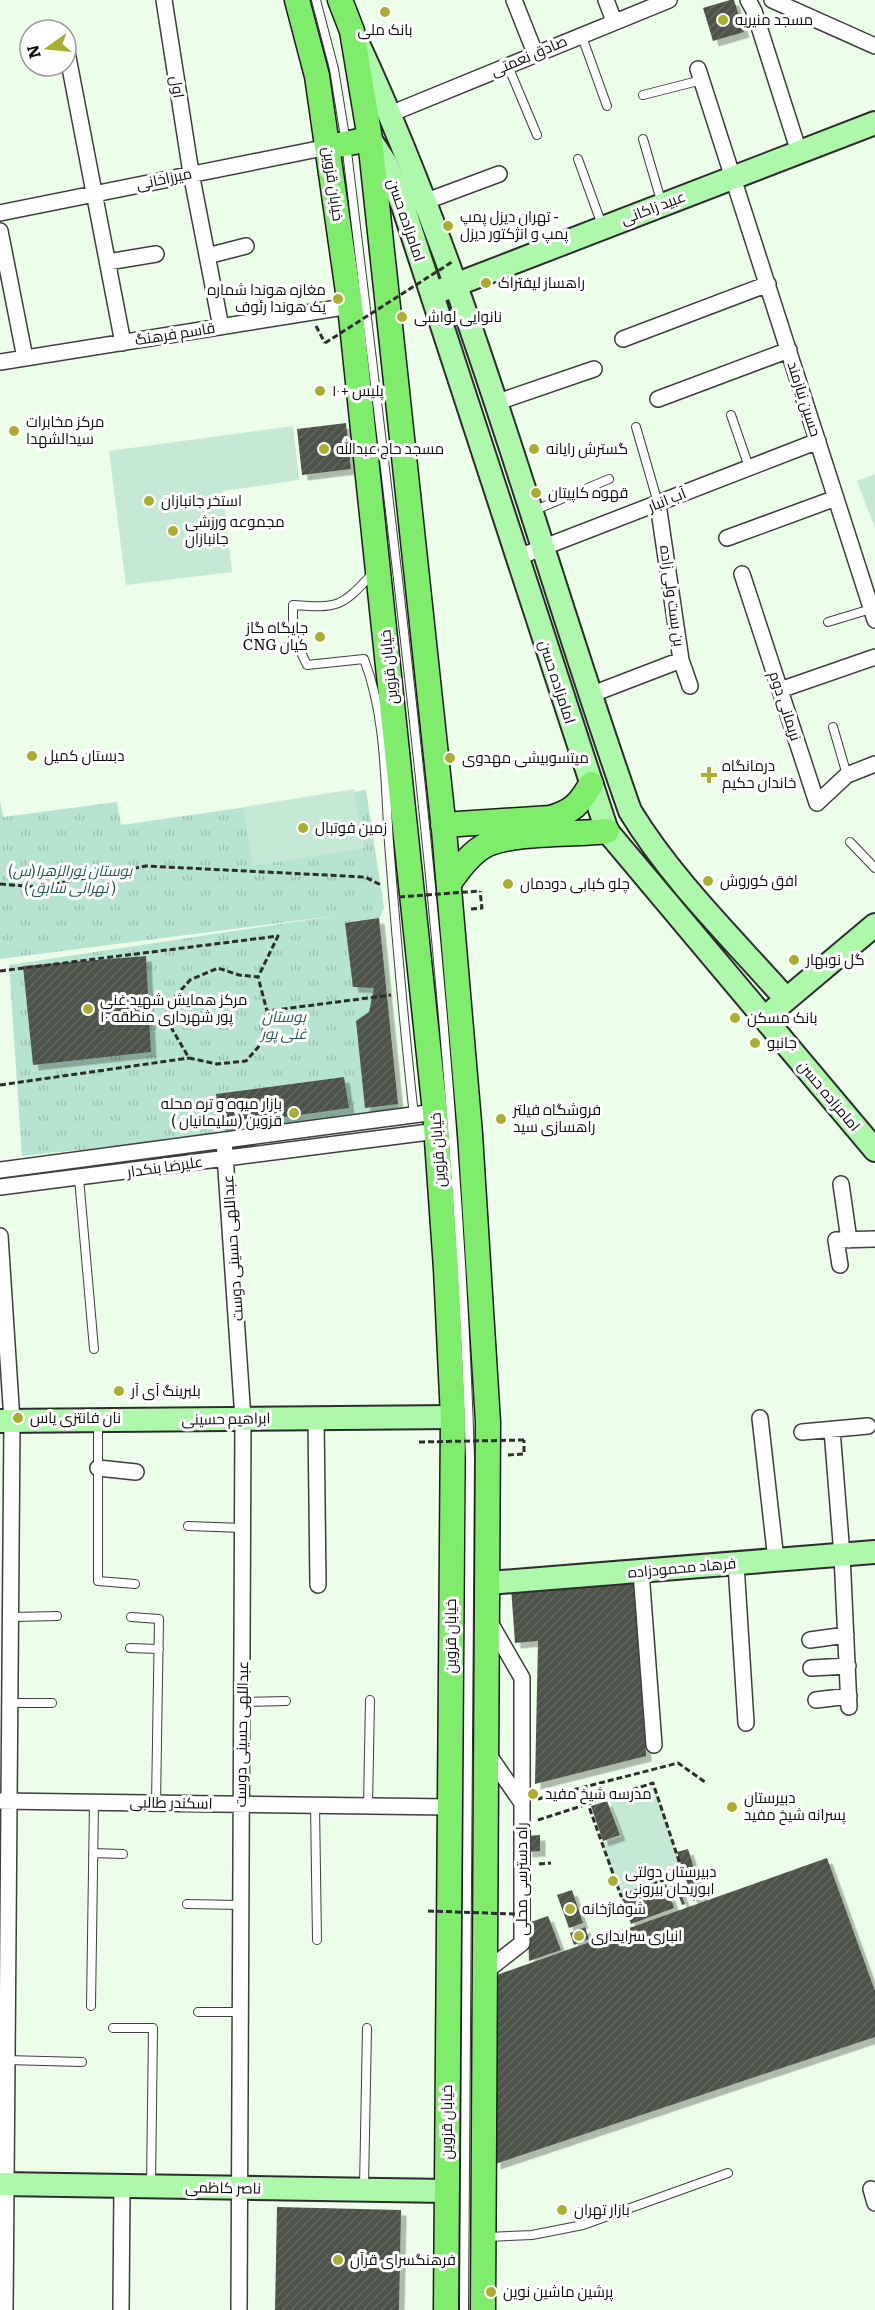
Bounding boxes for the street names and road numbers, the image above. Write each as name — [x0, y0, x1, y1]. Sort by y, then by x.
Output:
street label: صادق نعمتی — [487, 28, 570, 81]
street label: اول — [165, 74, 192, 100]
street label: خیابان قزوین — [318, 145, 351, 222]
street label: میرزاخانی — [134, 160, 194, 195]
street label: امامزاده حسن — [382, 175, 432, 264]
street label: عبید زاکانی — [617, 184, 688, 229]
street label: قاسم فرهنگ — [133, 315, 217, 350]
street label: حسین نیازمند — [782, 358, 828, 439]
street label: آب انبار — [643, 481, 689, 517]
street label: بن بست ولی زاده — [655, 544, 692, 648]
street label: خیابان قزوین — [372, 629, 403, 706]
street label: امامزاده حسن — [534, 637, 583, 726]
street label: نریمانی دوم — [764, 668, 809, 743]
street label: امامزاده حسن — [793, 1054, 867, 1136]
street label: خیابان قزوین — [422, 1112, 451, 1188]
street label: علیرضا بنکدار — [124, 1149, 204, 1182]
street label: عبداللهی حسینی دوست — [215, 1174, 248, 1322]
street label: ابراهیم حسینی — [181, 1405, 271, 1430]
street label: فرهاد محمودزاده — [627, 1550, 737, 1583]
street label: خیابان قزوین — [438, 1599, 461, 1673]
street label: عبداللهی حسینی دوست — [228, 1660, 253, 1807]
street label: اسکندر طالبی — [129, 1789, 213, 1814]
street label: راه دسترسی محلی — [509, 1822, 532, 1936]
street label: خیابان قزوین — [434, 2085, 457, 2159]
street label: ناصر کاظمی — [185, 2174, 261, 2199]

